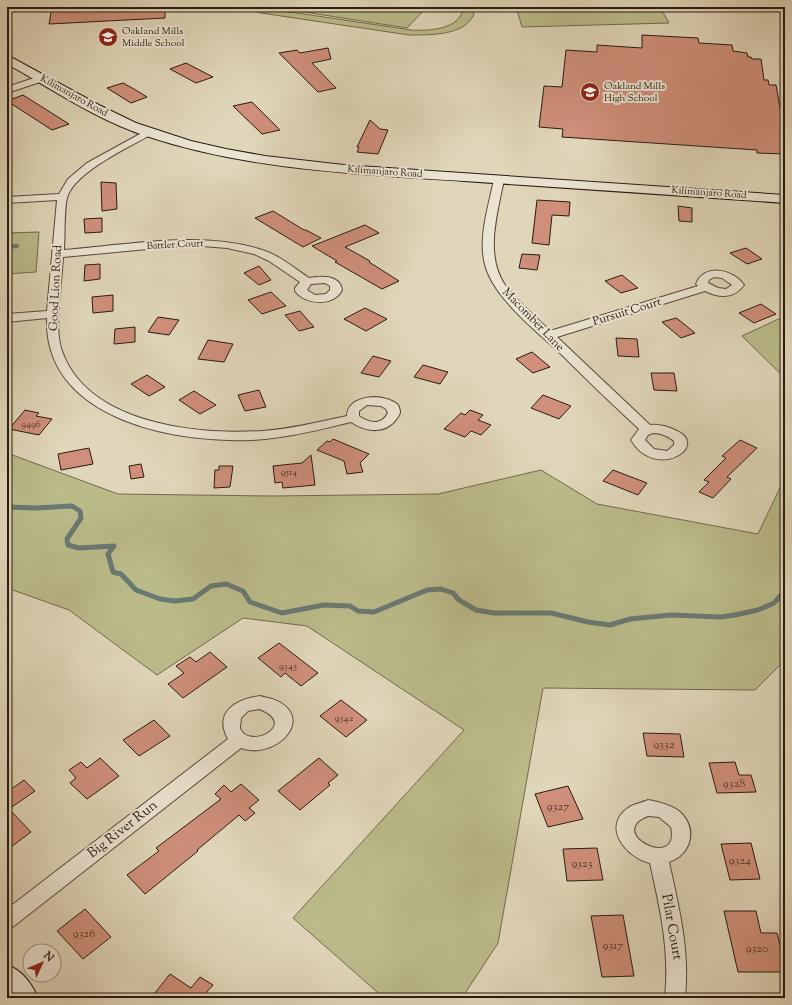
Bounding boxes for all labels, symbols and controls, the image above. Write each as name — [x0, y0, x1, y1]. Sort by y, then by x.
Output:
place label: Oakland Mills Middle School — [122, 24, 185, 51]
school or university icon: Oakland Mills Middle School — [97, 26, 119, 48]
street label: Kilimanjaro Road — [37, 71, 111, 121]
place label: Oakland Mills High School — [604, 79, 665, 106]
school or university icon: Oakland Mills High School — [579, 81, 601, 103]
street label: Kilimanjaro Road — [347, 162, 423, 182]
street label: Kilimanjaro Road — [671, 183, 747, 203]
street label: Battler Court — [146, 236, 204, 254]
street label: Good Lion Road — [45, 244, 67, 331]
street label: Macomber Lane — [498, 284, 568, 356]
street label: Pursuit Court — [590, 293, 664, 331]
house number: 9496 — [21, 417, 41, 432]
house number: 9514 — [281, 465, 297, 480]
house number: 9343 — [279, 659, 297, 674]
house number: 9342 — [335, 711, 354, 726]
house number: 9332 — [653, 736, 675, 754]
house number: 9328 — [723, 775, 745, 793]
street label: Big River Run — [84, 796, 162, 864]
house number: 9327 — [547, 798, 569, 816]
house number: 9324 — [729, 852, 751, 870]
house number: 9323 — [571, 855, 593, 873]
street label: Pilar Court — [655, 892, 687, 962]
house number: 9326 — [73, 925, 95, 943]
house number: 9317 — [603, 937, 623, 955]
house number: 9320 — [746, 940, 768, 958]
north arrow — [22, 943, 62, 983]
text: N — [39, 947, 57, 966]

